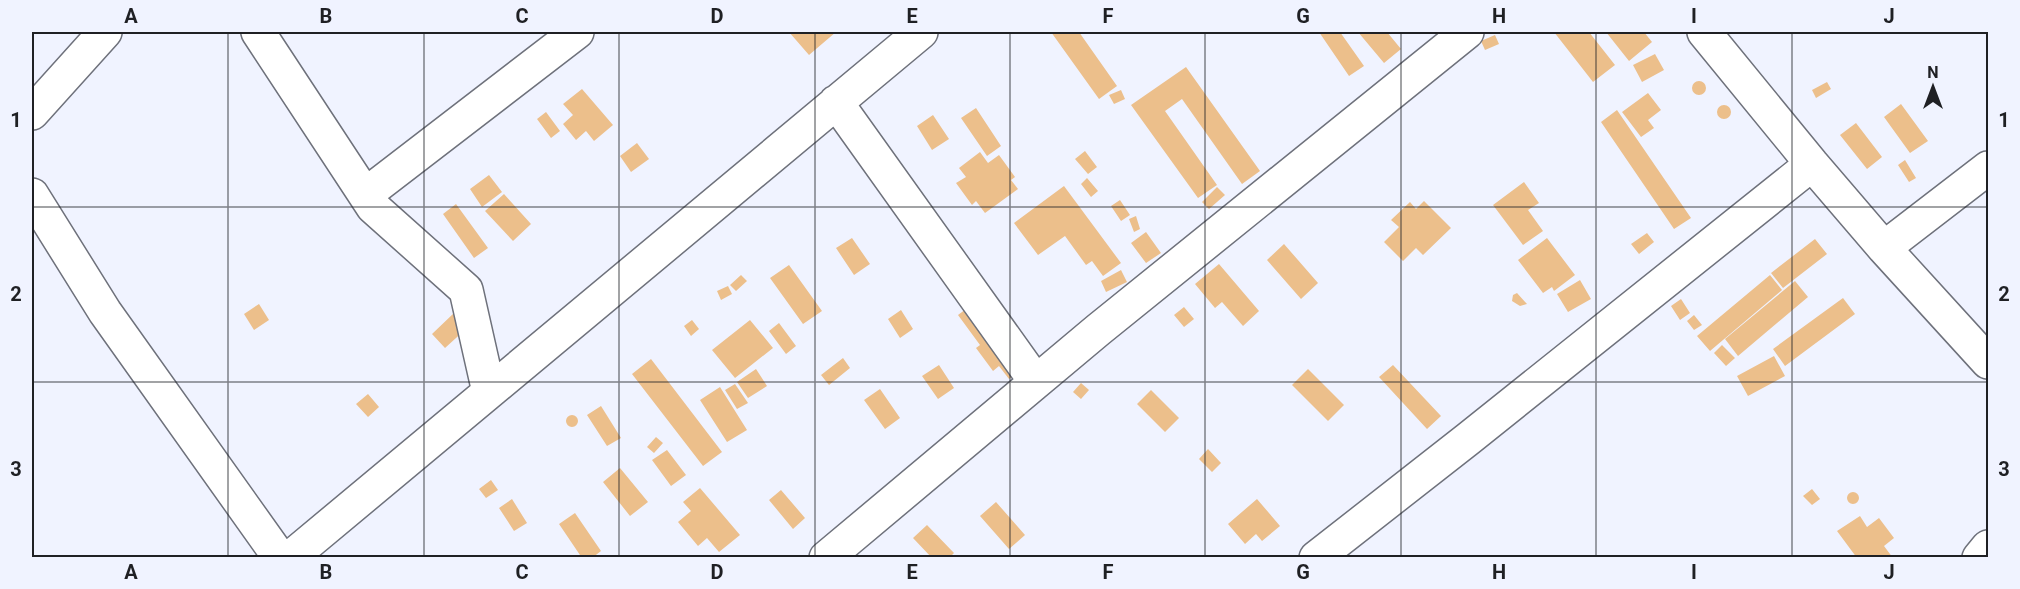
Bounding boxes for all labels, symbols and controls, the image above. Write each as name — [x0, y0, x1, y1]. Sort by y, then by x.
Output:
text: A — [124, 4, 138, 28]
text: B — [320, 4, 332, 28]
text: C — [515, 4, 529, 28]
text: D — [711, 4, 724, 28]
text: E — [906, 4, 918, 28]
text: F — [1103, 4, 1114, 28]
text: G — [1296, 4, 1310, 28]
text: H — [1492, 4, 1506, 28]
text: I — [1691, 4, 1697, 28]
text: J — [1883, 4, 1895, 28]
north arrow — [1903, 57, 1963, 117]
text: N — [1927, 63, 1939, 82]
text: 1 — [10, 108, 22, 132]
text: 1 — [1998, 108, 2010, 132]
text: 2 — [10, 282, 22, 306]
text: 2 — [1998, 282, 2010, 306]
text: 3 — [10, 457, 22, 481]
text: 3 — [1998, 457, 2010, 481]
text: A — [124, 560, 138, 584]
text: B — [320, 560, 332, 584]
text: C — [515, 560, 529, 584]
text: D — [711, 560, 724, 584]
text: E — [906, 560, 918, 584]
text: F — [1103, 560, 1114, 584]
text: G — [1296, 560, 1310, 584]
text: H — [1492, 560, 1506, 584]
text: I — [1691, 560, 1697, 584]
text: J — [1883, 560, 1895, 584]

